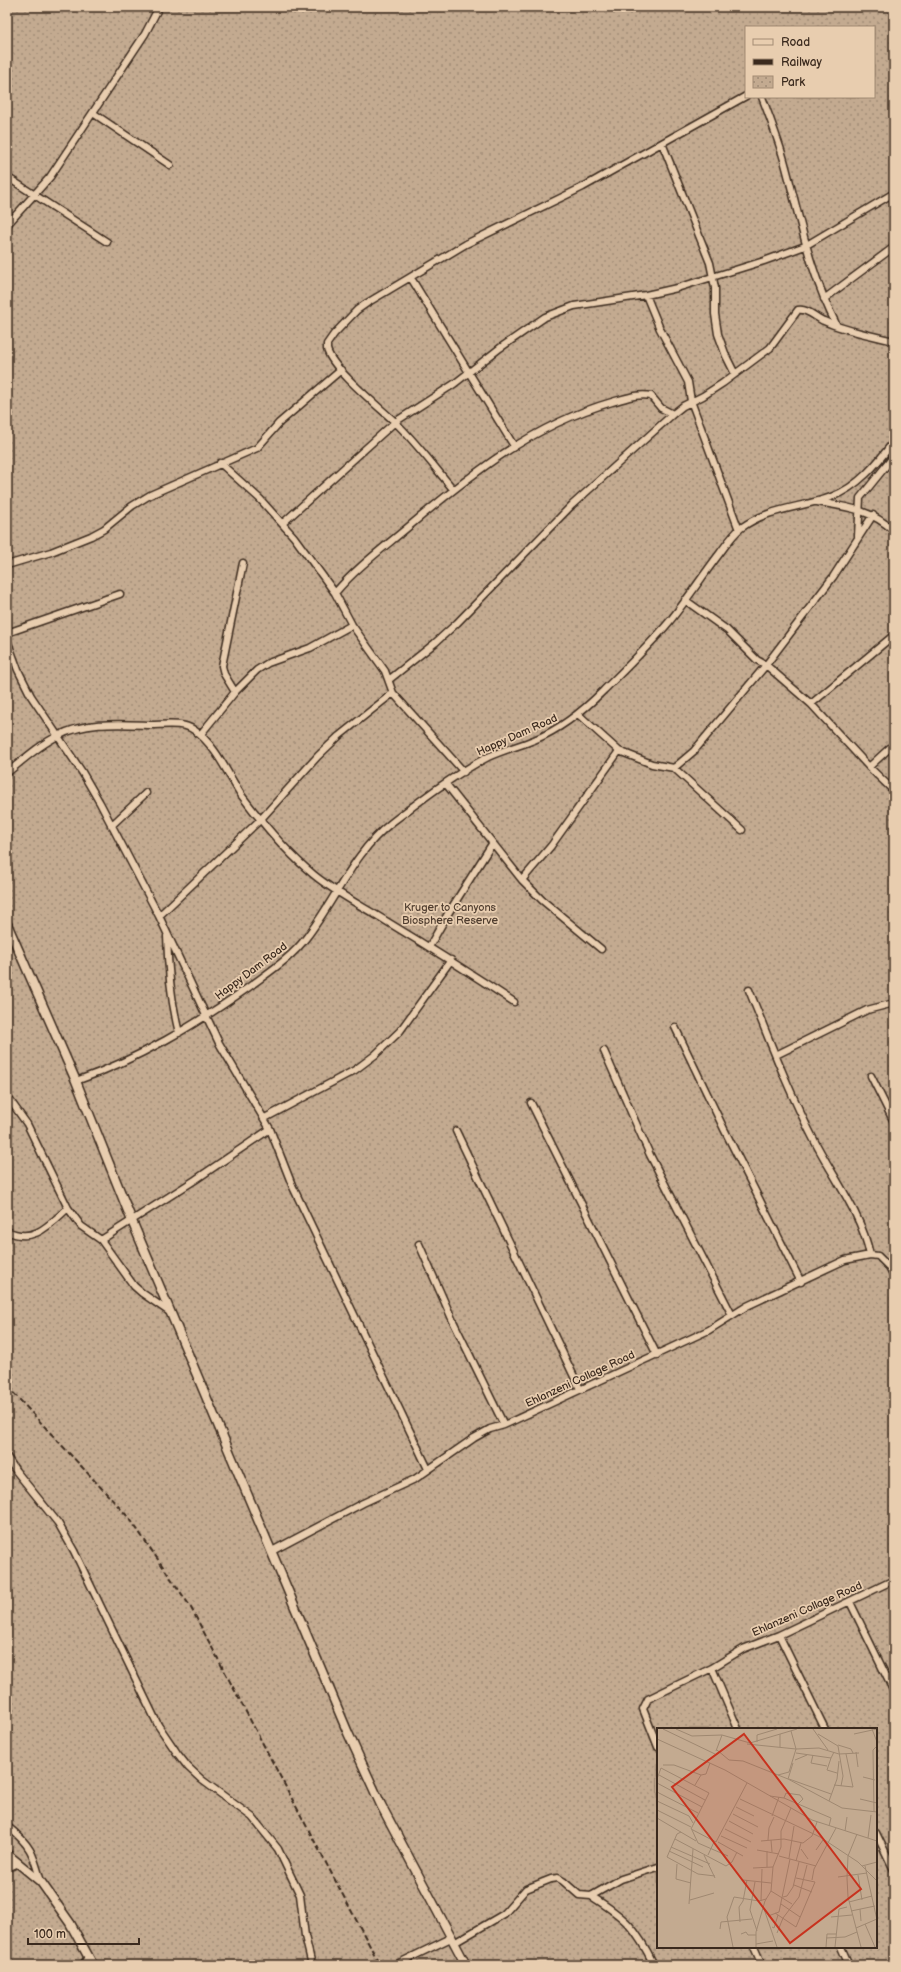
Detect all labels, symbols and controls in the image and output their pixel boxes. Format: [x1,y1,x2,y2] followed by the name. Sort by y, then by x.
[745,26,875,98] legend
[781,35,810,50] text: Road
[781,55,823,70] text: Railway
[781,75,805,90] text: Park
[475,711,559,759] street label: Happy Dam Road
[402,901,498,927] park label: Kruger to Canyons Biosphere Reserve
[212,940,290,1002] street label: Happy Dam Road
[523,1348,637,1410] street label: Ehlanzeni Collage Road
[750,1579,864,1639] street label: Ehlanzeni Collage Road
[657,1728,877,1948] inset map
[28,1920,139,1946] scale bar
[34,1927,66,1942] text: 100 m

